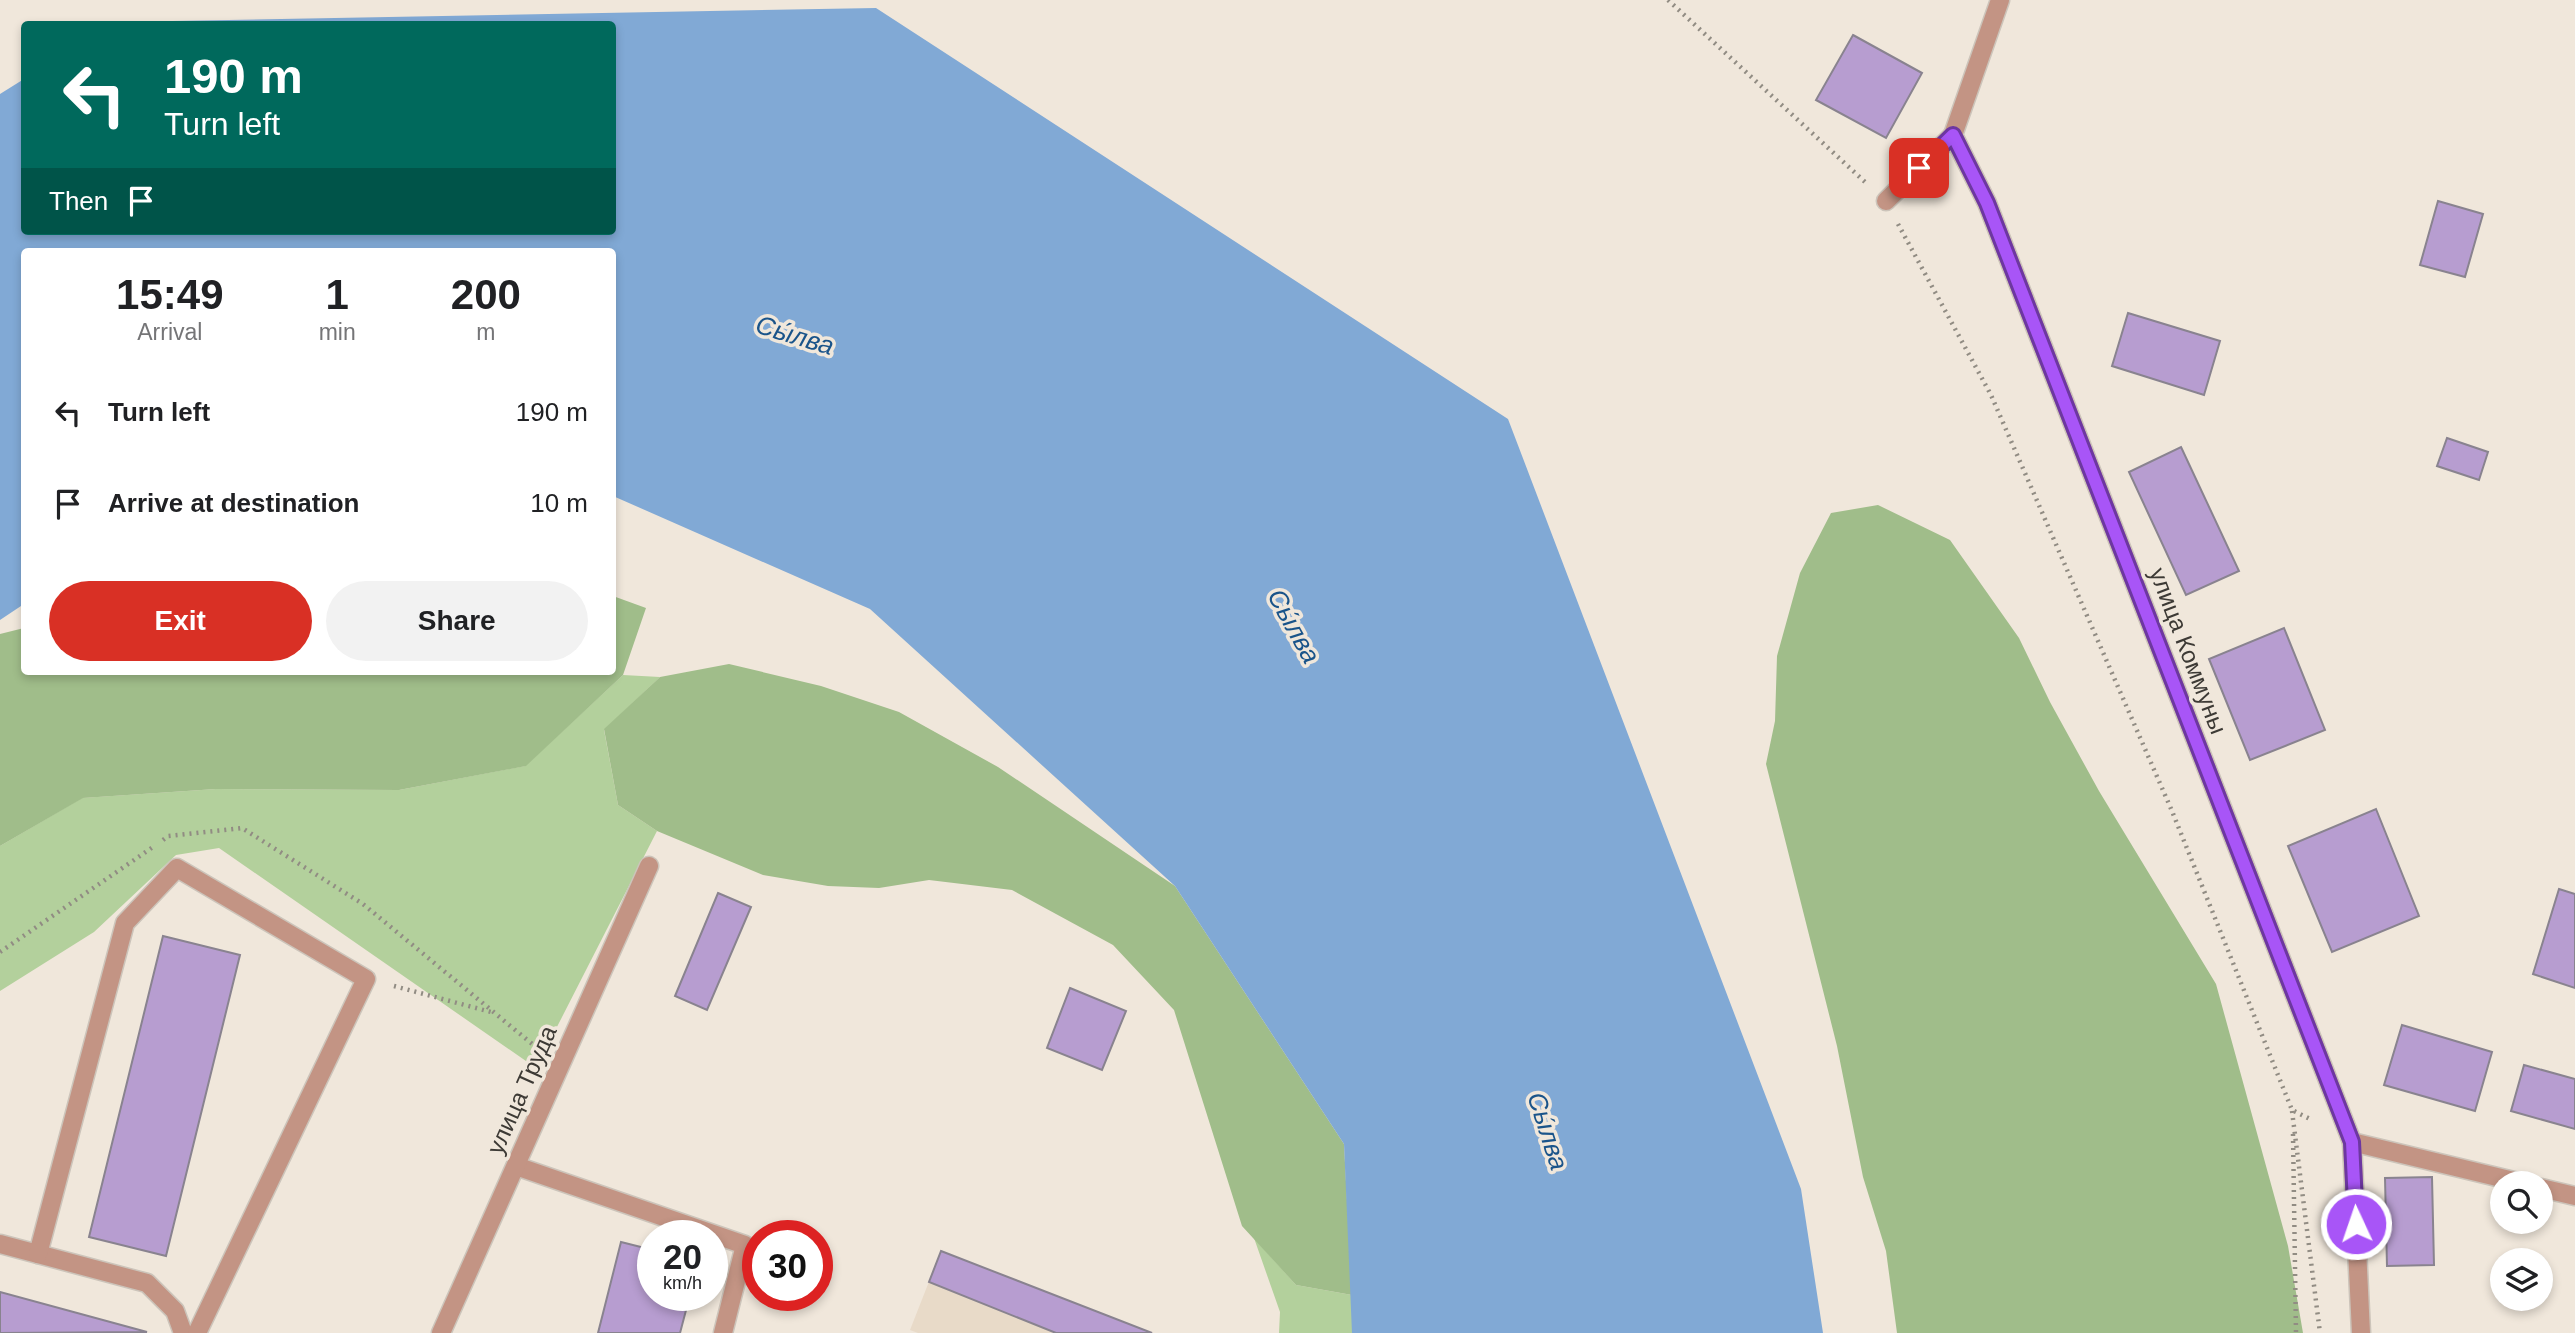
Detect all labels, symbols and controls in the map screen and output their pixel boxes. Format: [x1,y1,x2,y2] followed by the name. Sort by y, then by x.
[49,49,140,140] icon: left
[164,49,303,103] text: 190 m
[164,106,280,142] text: Turn left
[1889,138,1949,198] pin
[1900,149,1938,187] icon: arrive
[122,182,160,220] icon: arrive
[49,186,108,216] text: Then
[116,271,224,318] text: 15:49
[325,271,349,318] text: 1
[451,271,521,318] text: 200
[752,309,838,361] water label: Сы́лва
[137,319,202,345] text: Arrival
[319,319,356,345] text: min
[476,319,495,345] text: m
[49,394,87,432] icon: left
[108,397,210,427] text: Turn left
[516,397,588,427] text: 190 m
[49,485,87,523] icon: arrive
[108,488,359,518] text: Arrive at destination
[530,488,588,518] text: 10 m
[2144,564,2233,738] street label: улица Коммуны
[49,581,312,661] button: Exit
[326,581,588,661] button: Share
[1261,584,1327,668] water label: Сы́лва
[481,1021,562,1158] street label: улица Труда
[1521,1088,1575,1174] water label: Сы́лва
[2490,1171,2553,1311] map controls
[2490,1171,2553,1234] button: search
[2319,1187,2393,1261] position arrow
[742,1220,833,1311] speed limit sign: 30
[663,1237,702,1276] text: 20
[2490,1248,2553,1311] button: layers
[663,1273,702,1293] text: km/h

